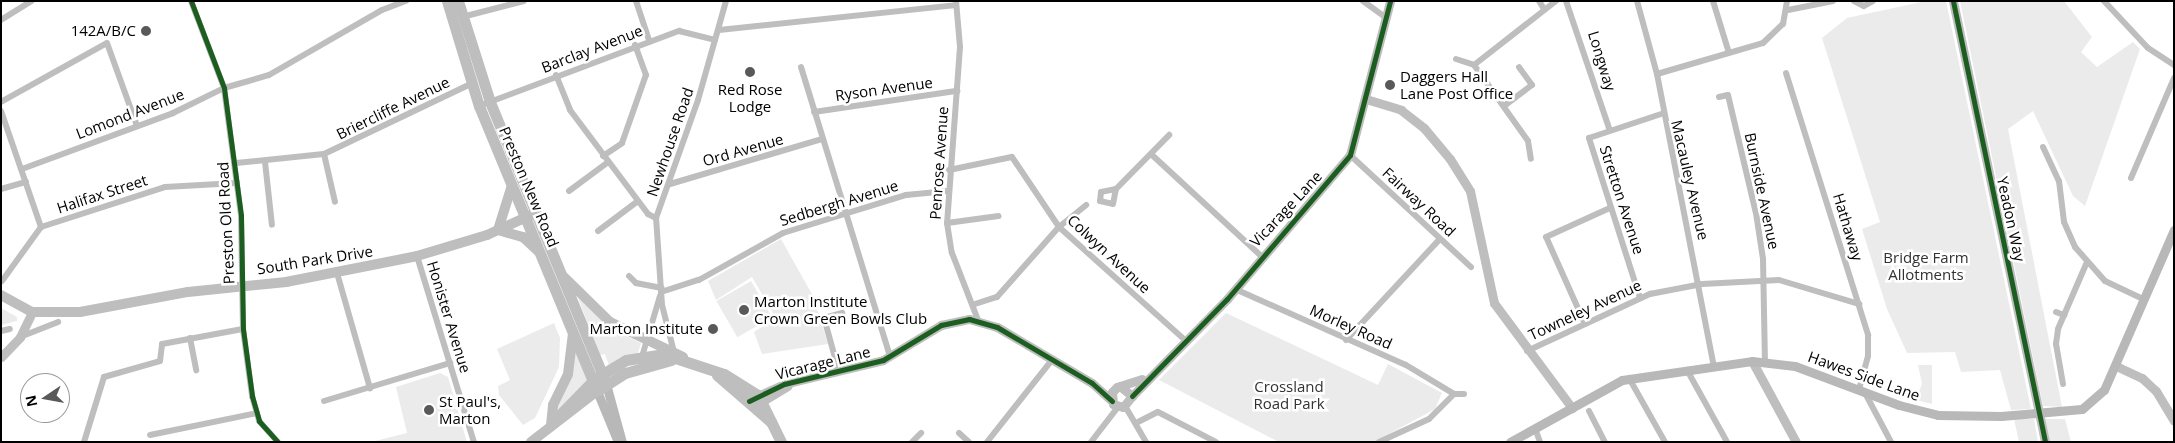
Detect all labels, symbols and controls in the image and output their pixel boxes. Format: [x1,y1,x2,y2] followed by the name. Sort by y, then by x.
[539,21,645,77] street label: Barclay Avenue
[71,22,136,40] place label: 142A/B/C
[140,25,152,37] marker: 142A/B/C
[1584,29,1620,93] street label: Longway
[744,66,756,78] marker: Red Rose Lodge
[1400,67,1513,102] place label: Daggers Hall Lane Post Office
[334,73,452,143] street label: Briercliffe Avenue
[834,73,934,105] street label: Ryson Avenue
[1384,79,1396,91] marker: Daggers Hall Lane Post Office
[718,80,782,115] place label: Red Rose Lodge
[73,85,187,143] street label: Lomond Avenue
[643,85,697,199] street label: Newhouse Road
[926,106,952,220] street label: Penrose Avenue
[1667,118,1713,242] street label: Macauley Avenue
[495,124,563,250] street label: Preston New Road
[701,130,785,170] street label: Ord Avenue
[1741,131,1783,251] street label: Burnside Avenue
[1596,143,1648,257] street label: Stretton Avenue
[214,161,238,285] street label: Preston Old Road
[1379,164,1459,240] street label: Fairway Road
[1246,167,1326,251] street label: Vicarage Lane
[55,171,149,217] street label: Halifax Street
[1993,175,2029,263] street label: Yeadon Way
[778,176,900,230] street label: Sedbergh Avenue
[1829,191,1867,263] street label: Hathaway
[1064,211,1154,297] street label: Colwyn Avenue
[256,242,374,278] street label: South Park Drive
[1883,248,1969,283] park label: Bridge Farm Allotments
[423,259,475,375] street label: Honister Avenue
[1526,276,1644,344] street label: Towneley Avenue
[754,292,927,327] place label: Marton Institute Crown Green Bowls Club
[1307,301,1395,353] street label: Morley Road
[738,304,750,316] marker: Marton Institute Crown Green Bowls Club
[590,320,703,338] place label: Marton Institute
[707,323,719,335] marker: Marton Institute
[774,343,872,383] street label: Vicarage Lane
[1806,347,1922,405] street label: Hawes Side Lane
[20,373,70,423] north arrow
[1253,377,1325,412] park label: Crossland Road Park
[439,392,501,427] place label: St Paul's, Marton
[20,393,41,409] text: N
[423,404,435,416] marker: St Paul's, Marton

